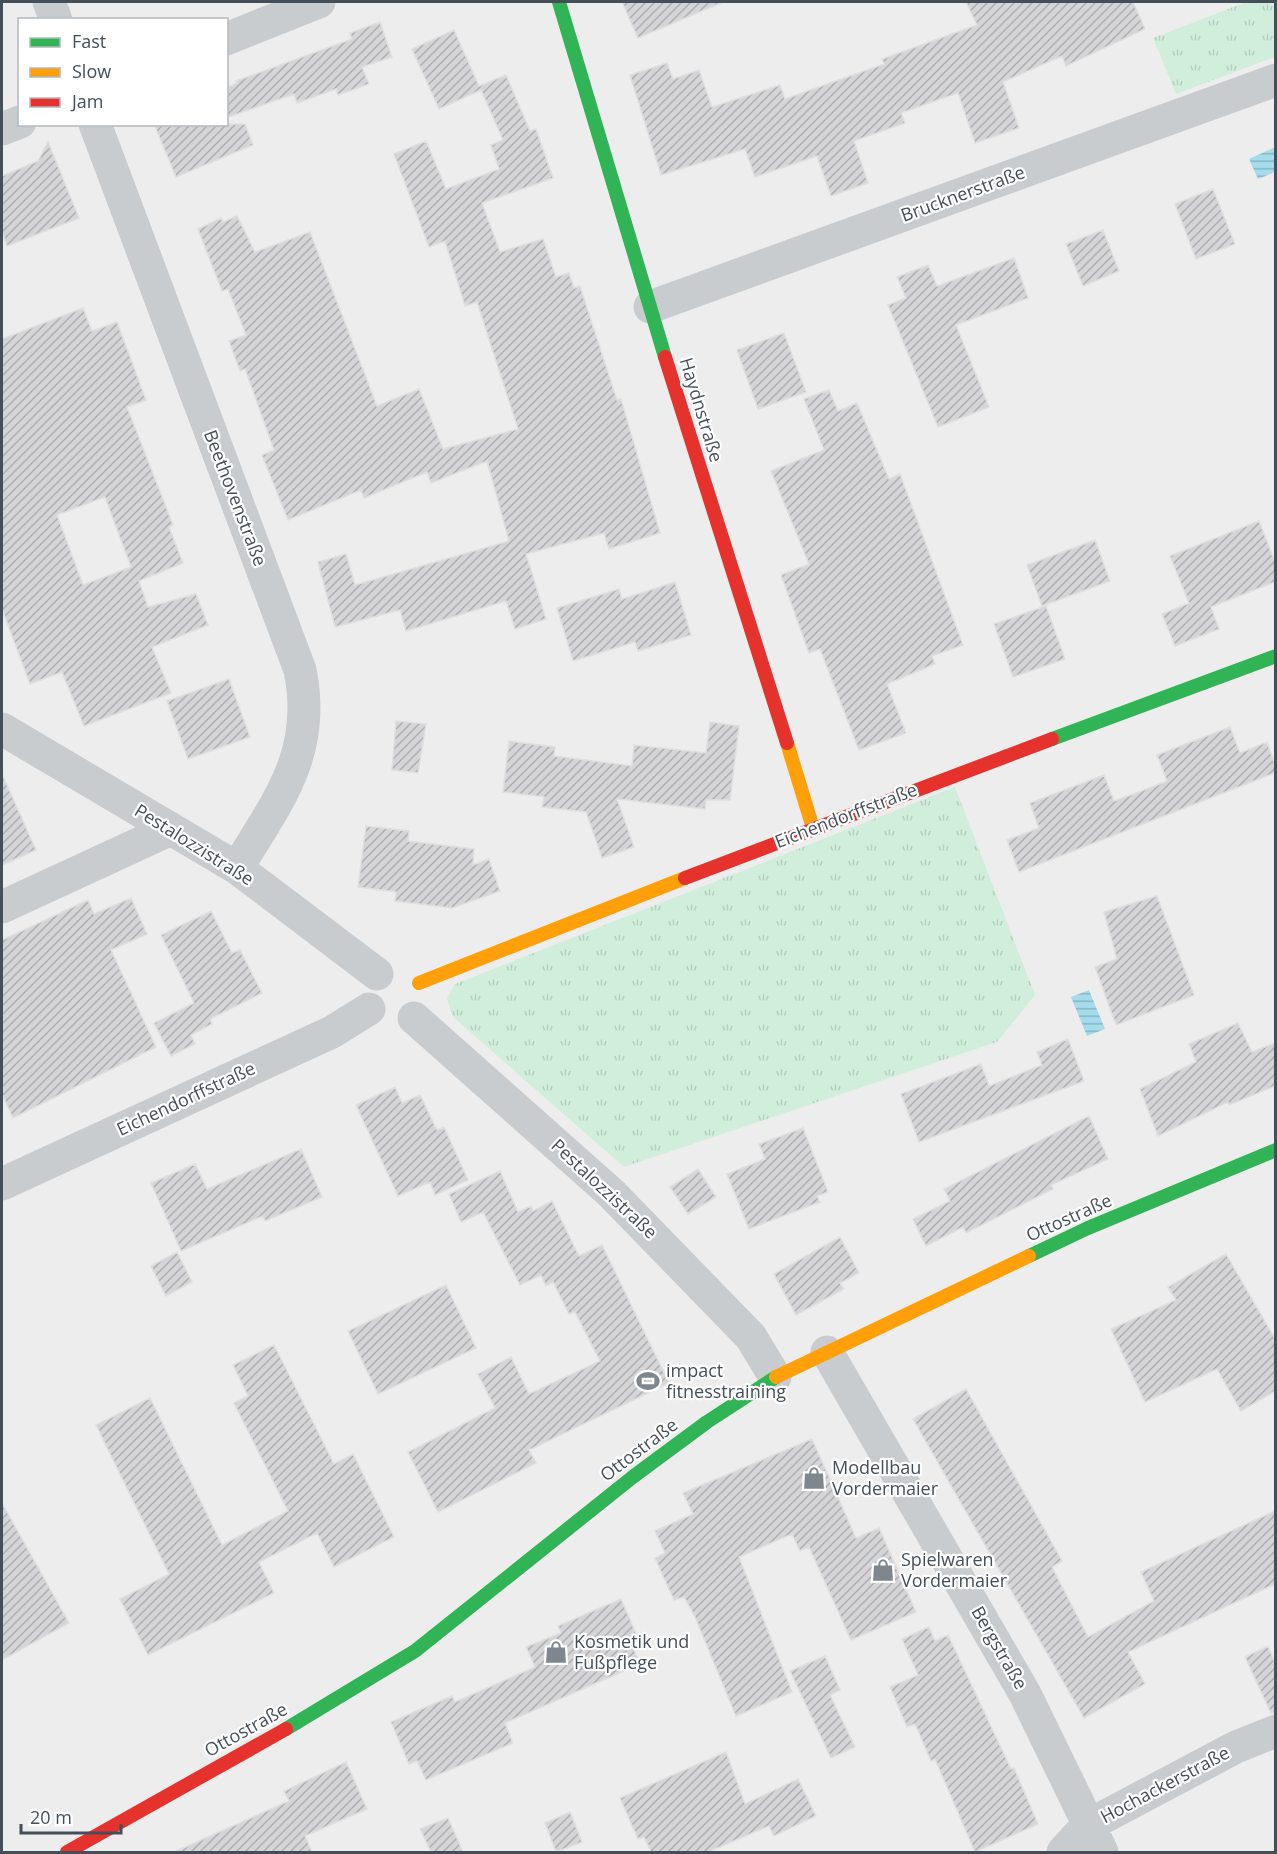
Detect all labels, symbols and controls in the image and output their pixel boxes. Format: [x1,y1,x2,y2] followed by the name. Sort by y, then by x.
[18,18,228,126] legend
[72,29,106,53] text: Fast
[72,59,111,83] text: Slow
[70,89,104,113] text: Jam
[897,160,1028,227] street label: Brucknerstraße
[675,355,729,465] street label: Haydnstraße
[199,426,273,569] street label: Beethovenstraße
[771,777,920,853] street label: Eichendorffstraße
[130,798,259,890] street label: Pestalozzistraße
[112,1055,259,1141] street label: Eichendorffstraße
[547,1133,663,1244] street label: Pestalozzistraße
[1022,1188,1115,1247] street label: Ottostraße
[666,1358,786,1403] place label: impact fitnesstraining
[635,1368,661,1394] sports icon: impact fitnesstraining
[595,1412,682,1486] street label: Ottostraße
[832,1455,939,1500] place label: Modellbau Vordermaier
[801,1465,827,1491] shop icon: Modellbau Vordermaier
[901,1547,1008,1592] place label: Spielwaren Vordermaier
[870,1557,896,1583] shop icon: Spielwaren Vordermaier
[966,1601,1033,1694] street label: Bergstraße
[574,1629,689,1674] place label: Kosmetik und Fußpflege
[543,1639,569,1665] shop icon: Kosmetik und Fußpflege
[200,1696,291,1762] street label: Ottostraße
[1096,1740,1233,1828] street label: Hochackerstraße
[21,1797,122,1835] scale bar
[30,1805,72,1829] text: 20 m

